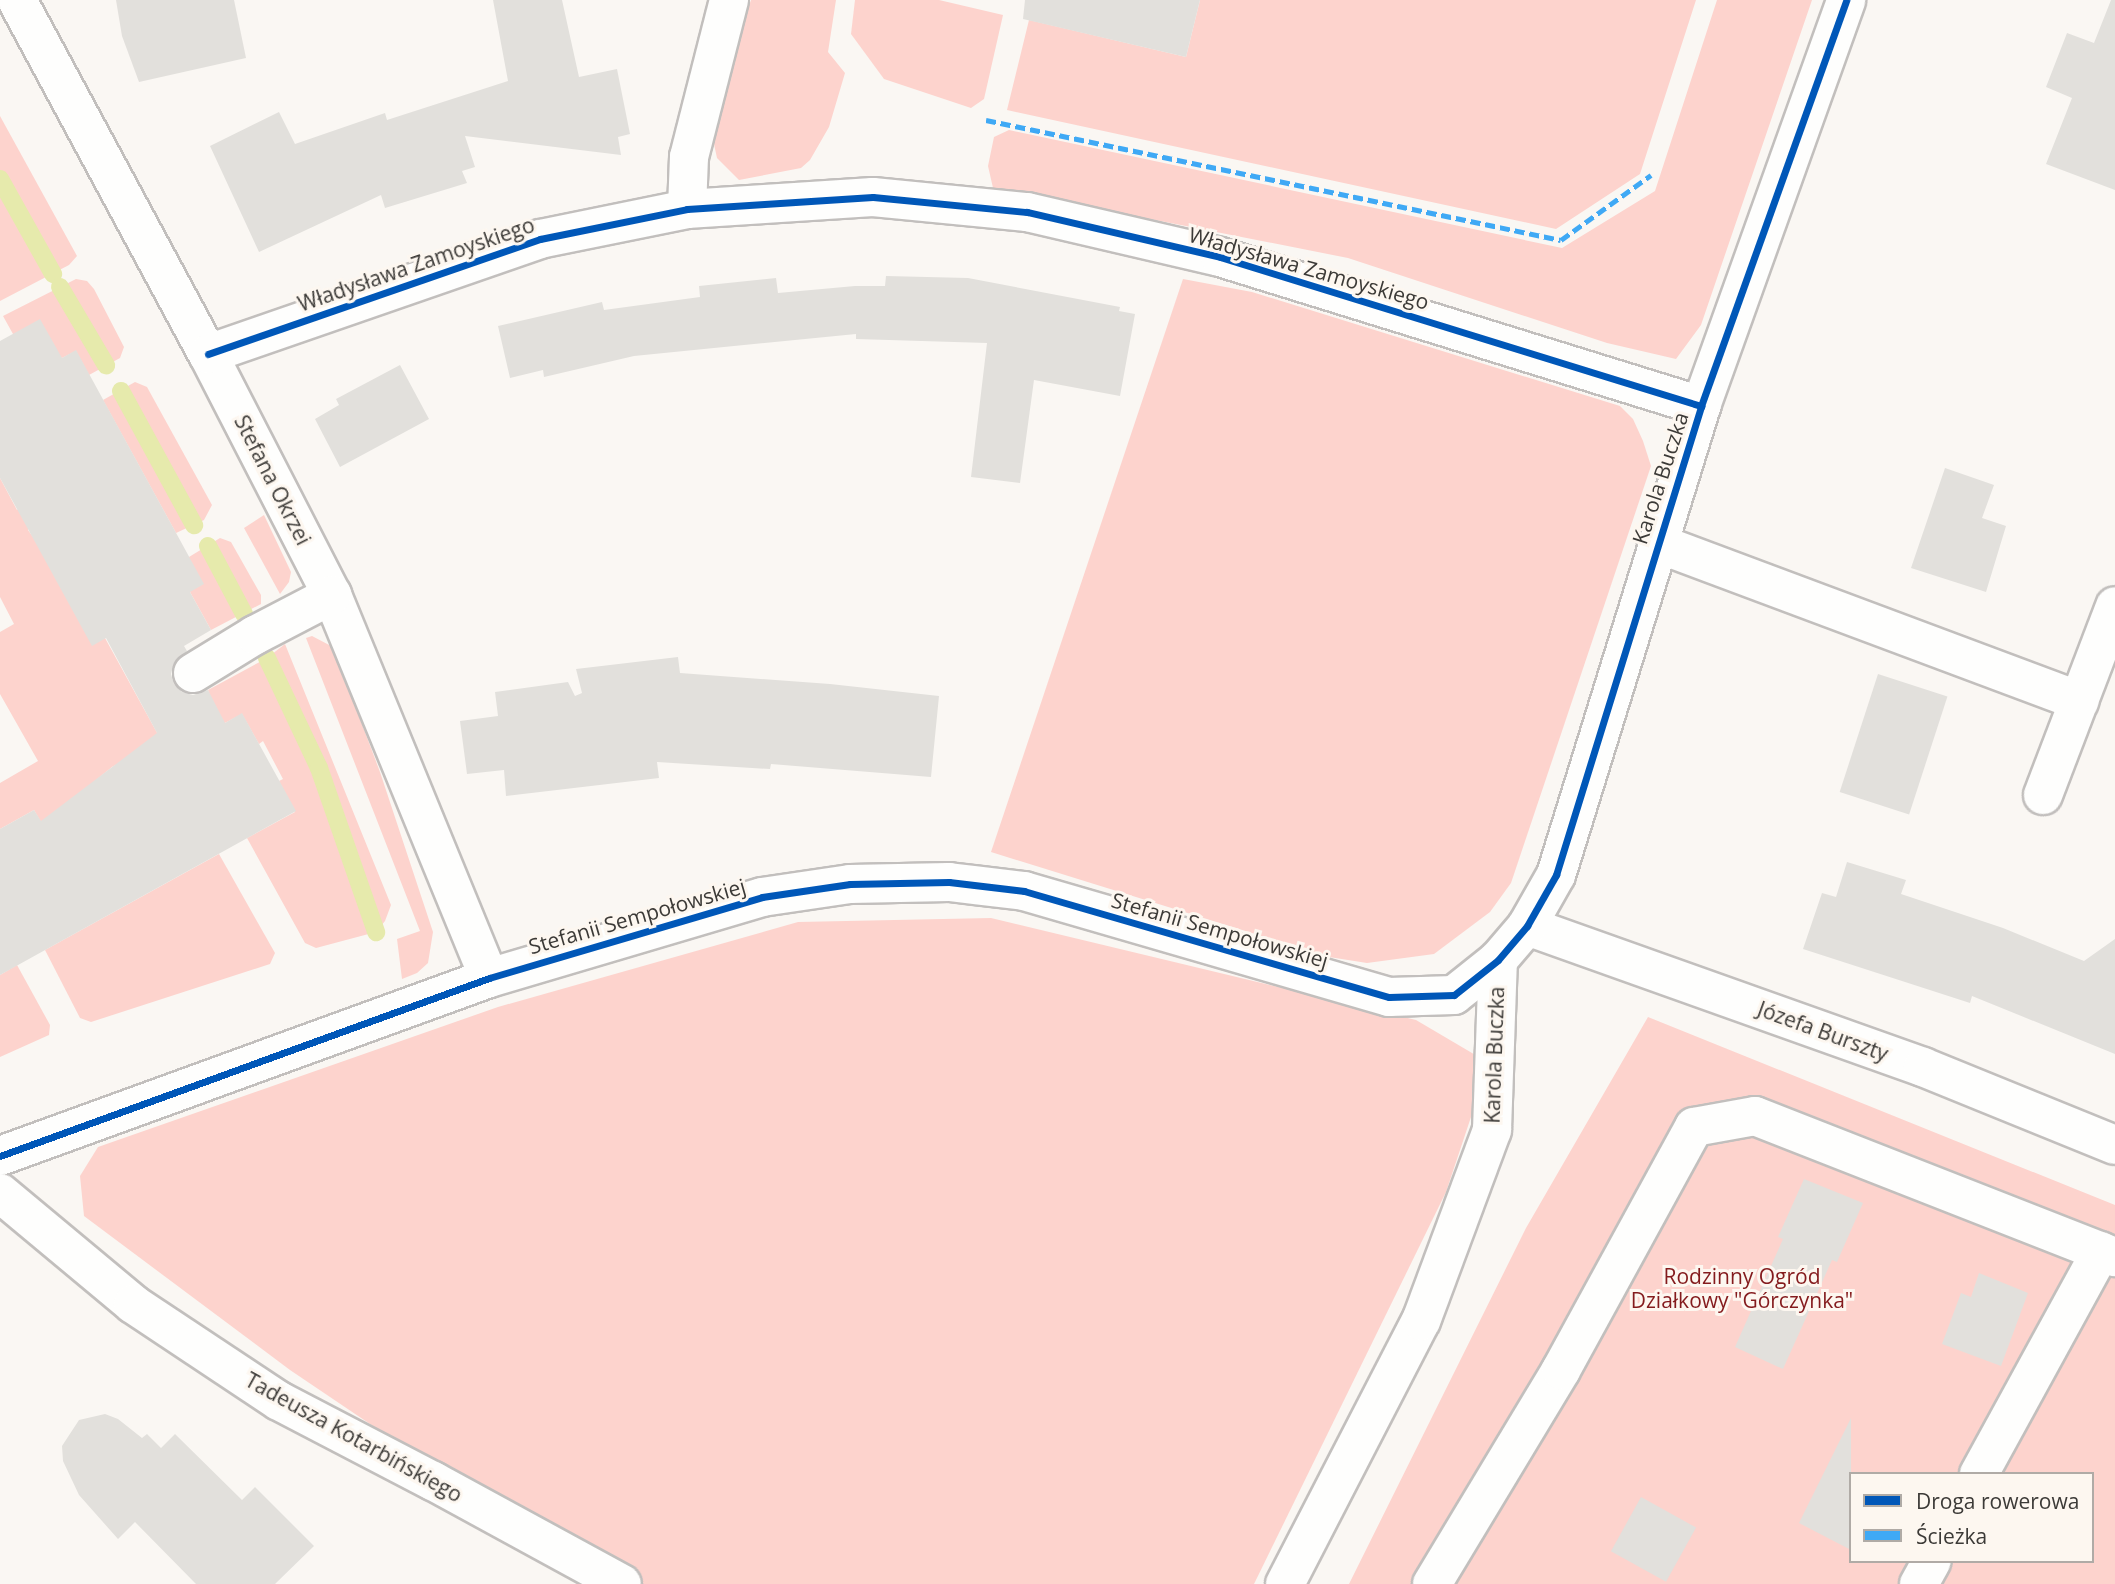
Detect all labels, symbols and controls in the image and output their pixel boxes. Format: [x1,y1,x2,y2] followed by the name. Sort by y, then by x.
[294,212,538,316] street label: Władysława Zamoyskiego
[1186,222,1432,314] street label: Władysława Zamoyskiego
[1627,409,1693,547] street label: Karola Buczka
[229,411,317,549] street label: Stefana Okrzei
[526,873,748,959] street label: Stefanii Sempołowskiej
[1109,887,1331,973] street label: Stefanii Sempołowskiej
[1479,986,1509,1124] street label: Karola Buczka
[1754,996,1892,1066] street label: Józefa Burszty
[1631,1263,1853,1313] park label: Rodzinny Ogród Działkowy "Górczynka"
[241,1367,467,1507] street label: Tadeusza Kotarbińskiego
[1849,1472,2094,1563] legend
[1916,1487,2079,1515] text: Droga rowerowa
[1916,1522,1987,1550] text: Ścieżka

